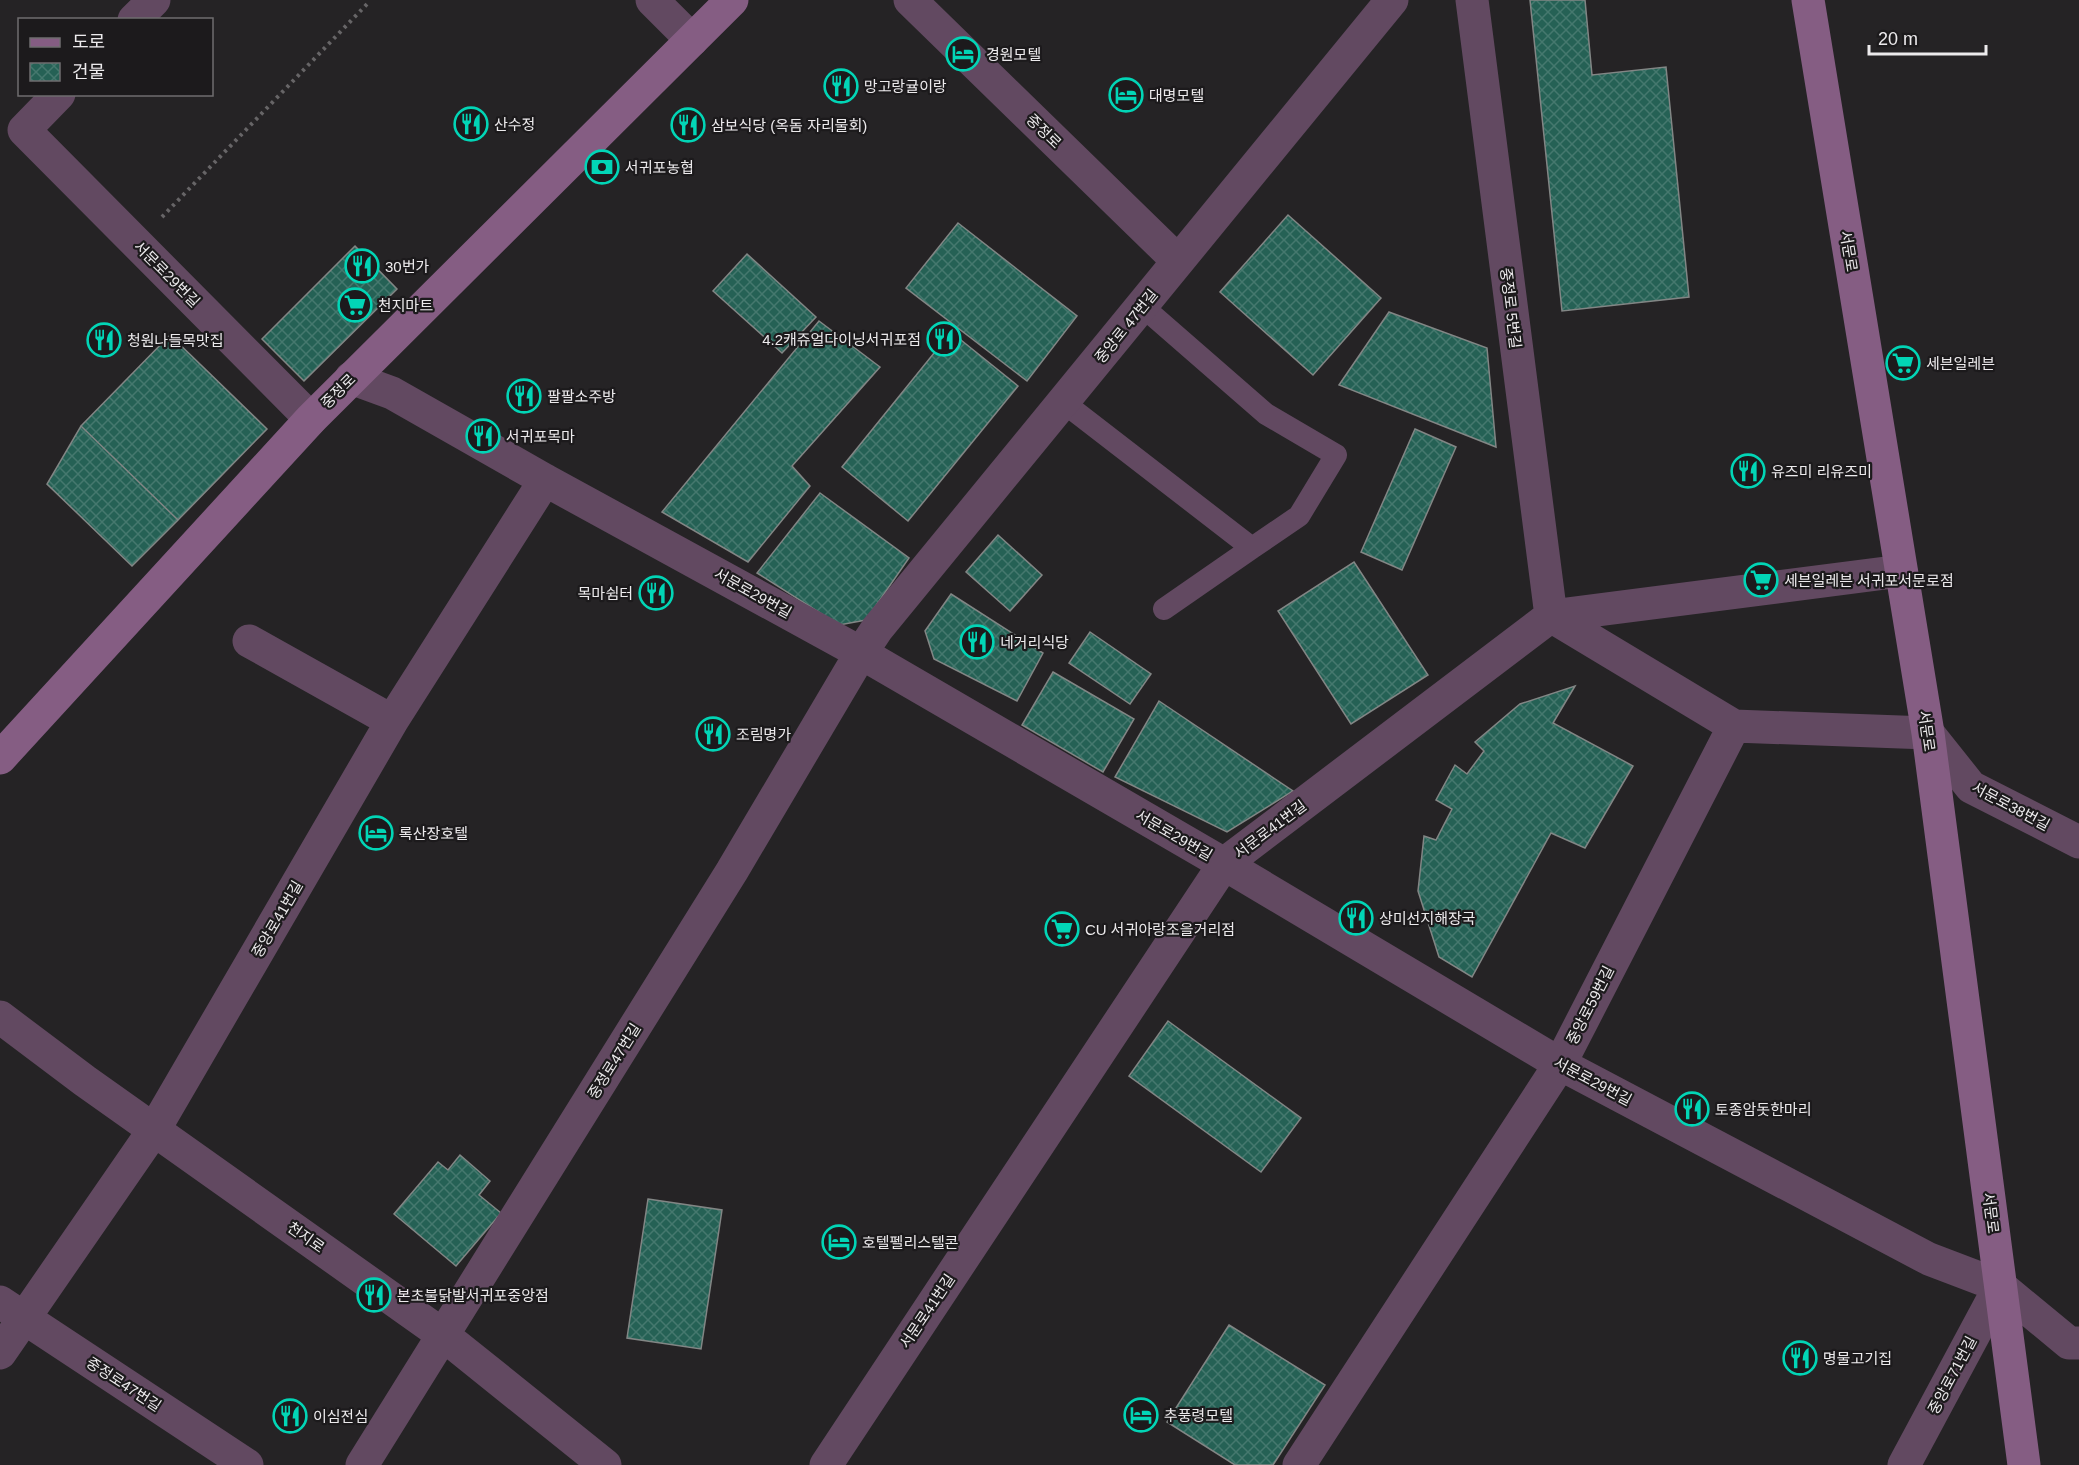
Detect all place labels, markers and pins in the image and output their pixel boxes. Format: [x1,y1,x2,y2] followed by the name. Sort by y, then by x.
[945,36,981,72] hotel icon: 경원모텔
[986,46,1041,63] place label: 경원모텔
[823,68,859,104] restaurant icon: 망고랑귤이랑
[1108,77,1144,113] hotel icon: 대명모텔
[864,78,947,95] place label: 망고랑귤이랑
[1149,87,1204,104] place label: 대명모텔
[453,106,489,142] restaurant icon: 산수정
[670,107,706,143] restaurant icon: 삼보식당 (옥돔 자리물회)
[494,116,535,133] place label: 산수정
[711,117,867,134] place label: 삼보식당 (옥돔 자리물회)
[584,149,620,185] bank icon: 서귀포농협
[625,159,694,176] place label: 서귀포농협
[344,248,380,284] restaurant icon: 30번가
[385,258,429,275] place label: 30번가
[337,287,373,323] supermarket icon: 천지마트
[378,297,433,314] place label: 천지마트
[926,321,962,357] restaurant icon: 4.2캐쥬얼다이닝서귀포점
[86,322,122,358] restaurant icon: 청원나들목맛집
[762,331,921,348] place label: 4.2캐쥬얼다이닝서귀포점
[127,332,224,349] place label: 청원나들목맛집
[1885,345,1921,381] supermarket icon: 세븐일레븐
[1926,355,1995,372] place label: 세븐일레븐
[506,378,542,414] restaurant icon: 팔팔소주방
[547,388,616,405] place label: 팔팔소주방
[465,418,501,454] restaurant icon: 서귀포목마
[506,428,575,445] place label: 서귀포목마
[1730,453,1766,489] restaurant icon: 유즈미 리유즈미
[1771,463,1872,480] place label: 유즈미 리유즈미
[1743,562,1779,598] supermarket icon: 세븐일레븐 서귀포서문로점
[1784,572,1954,589] place label: 세븐일레븐 서귀포서문로점
[638,575,674,611] restaurant icon: 목마쉼터
[578,585,633,602] place label: 목마쉼터
[959,624,995,660] restaurant icon: 네거리식당
[1000,634,1069,651] place label: 네거리식당
[695,716,731,752] restaurant icon: 조림명가
[736,726,791,743] place label: 조림명가
[358,815,394,851] hotel icon: 록산장호텔
[399,825,468,842] place label: 록산장호텔
[1338,900,1374,936] restaurant icon: 상미선지해장국
[1379,910,1476,927] place label: 상미선지해장국
[1044,911,1080,947] supermarket icon: CU 서귀아랑조을거리점
[1085,921,1235,938] place label: CU 서귀아랑조을거리점
[1674,1091,1710,1127] restaurant icon: 토종암돗한마리
[1715,1101,1812,1118] place label: 토종암돗한마리
[821,1224,857,1260] hotel icon: 호텔펠리스텔콘
[862,1234,959,1251] place label: 호텔펠리스텔콘
[356,1277,392,1313] restaurant icon: 본초불닭발서귀포중앙점
[397,1287,549,1304] place label: 본초불닭발서귀포중앙점
[1782,1340,1818,1376] restaurant icon: 명물고기집
[1823,1350,1892,1367] place label: 명물고기집
[1123,1397,1159,1433] hotel icon: 추풍령모텔
[272,1398,308,1434] restaurant icon: 이심전심
[1164,1407,1233,1424] place label: 추풍령모텔
[313,1408,368,1425] place label: 이심전심

